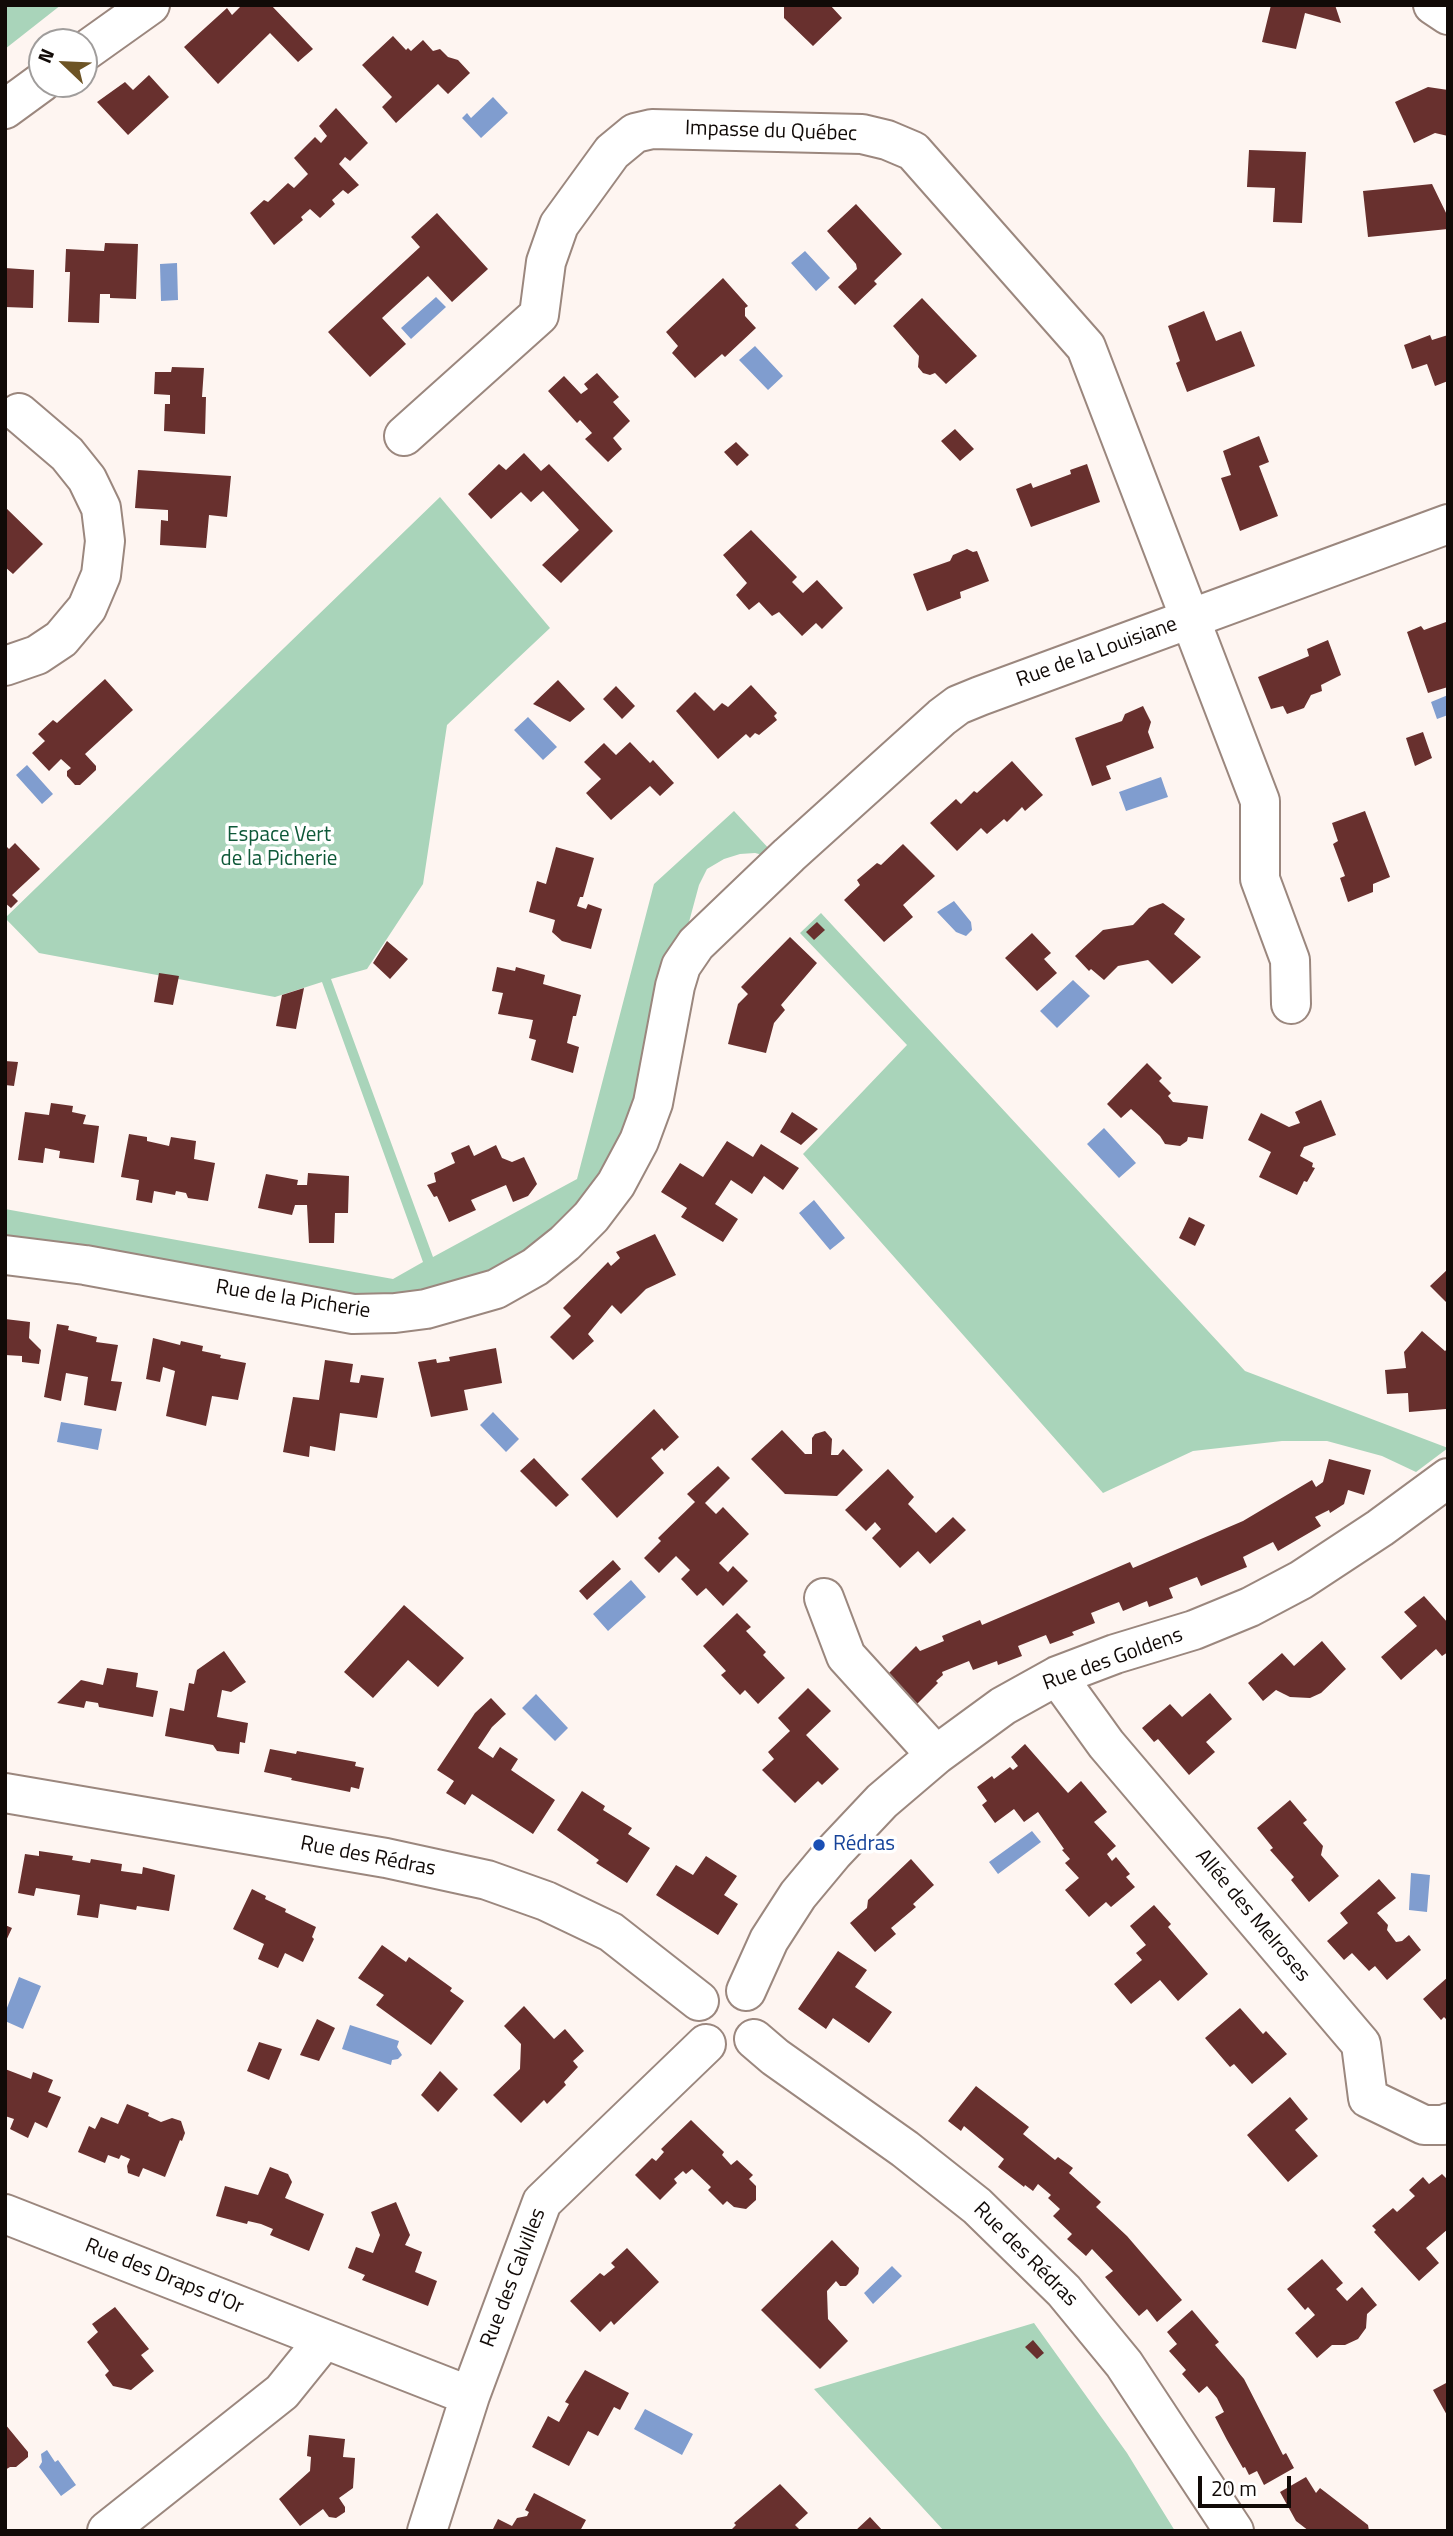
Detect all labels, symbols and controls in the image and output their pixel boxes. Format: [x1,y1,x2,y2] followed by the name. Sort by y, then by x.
[28,28,98,98] north arrow
[29,44,61,67] text: N
[684,116,858,148] street label: Impasse du Québec
[1013,612,1181,694] street label: Rue de la Louisiane
[221,823,337,873] park label: Espace Vert de la Picherie
[214,1275,372,1325] street label: Rue de la Picherie
[1040,1623,1186,1697] street label: Rue des Goldens
[298,1832,438,1882] street label: Rue des Rédras
[833,1832,895,1858] place label: Rédras
[811,1837,827,1853] marker: Rédras
[1189,1845,1315,1987] street label: Allée des Melroses
[968,2198,1082,2312] street label: Rue des Rédras
[476,2205,552,2351] street label: Rue des Calvilles
[81,2234,247,2320] street label: Rue des Draps d'Or
[1201,2462,1294,2506] scale bar
[1211,2472,1257,2504] text: 20 m

